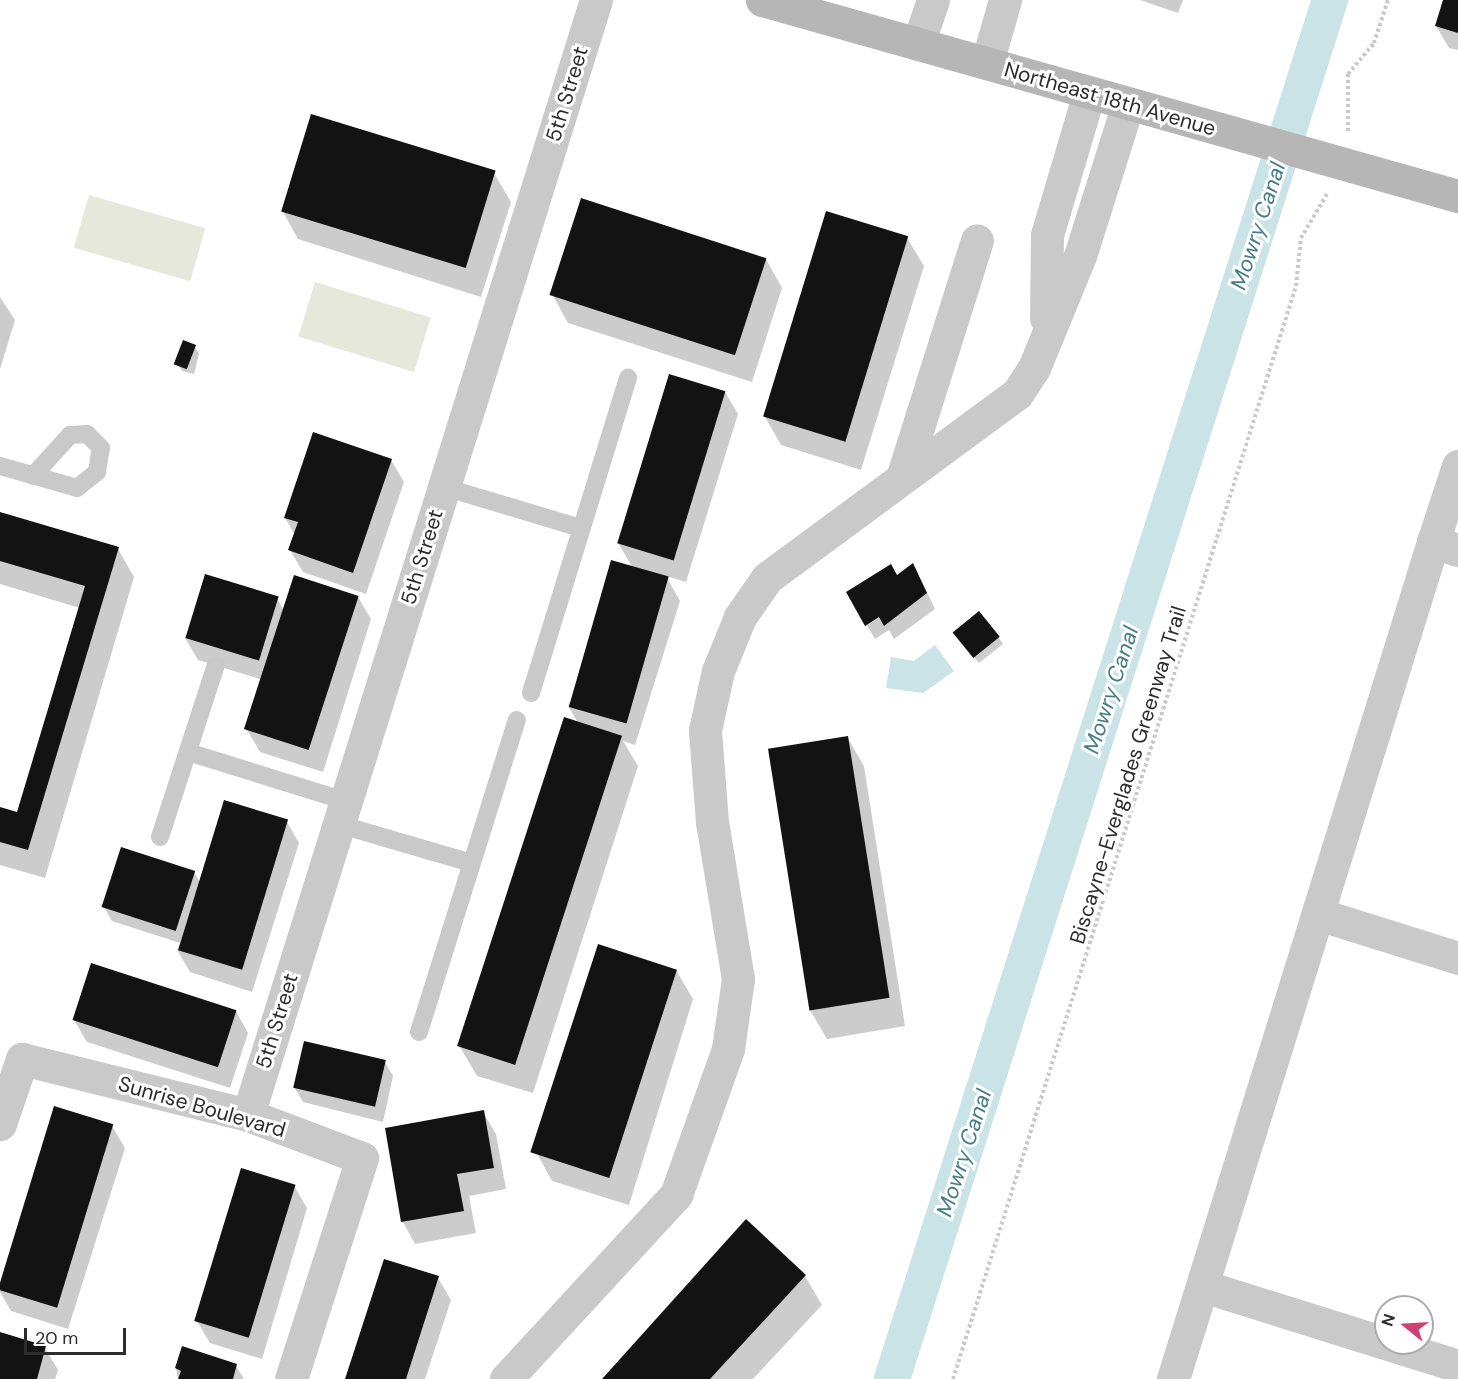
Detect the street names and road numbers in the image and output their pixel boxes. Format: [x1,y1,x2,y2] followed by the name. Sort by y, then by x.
[541,43,593,145] street label: 5th Street
[1001,57,1219,141] street label: Northeast 18th Avenue
[396,506,448,608] street label: 5th Street
[1064,603,1192,947] street label: Biscayne-Everglades Greenway Trail
[251,970,303,1072] street label: 5th Street
[115,1071,289,1143] street label: Sunrise Boulevard

